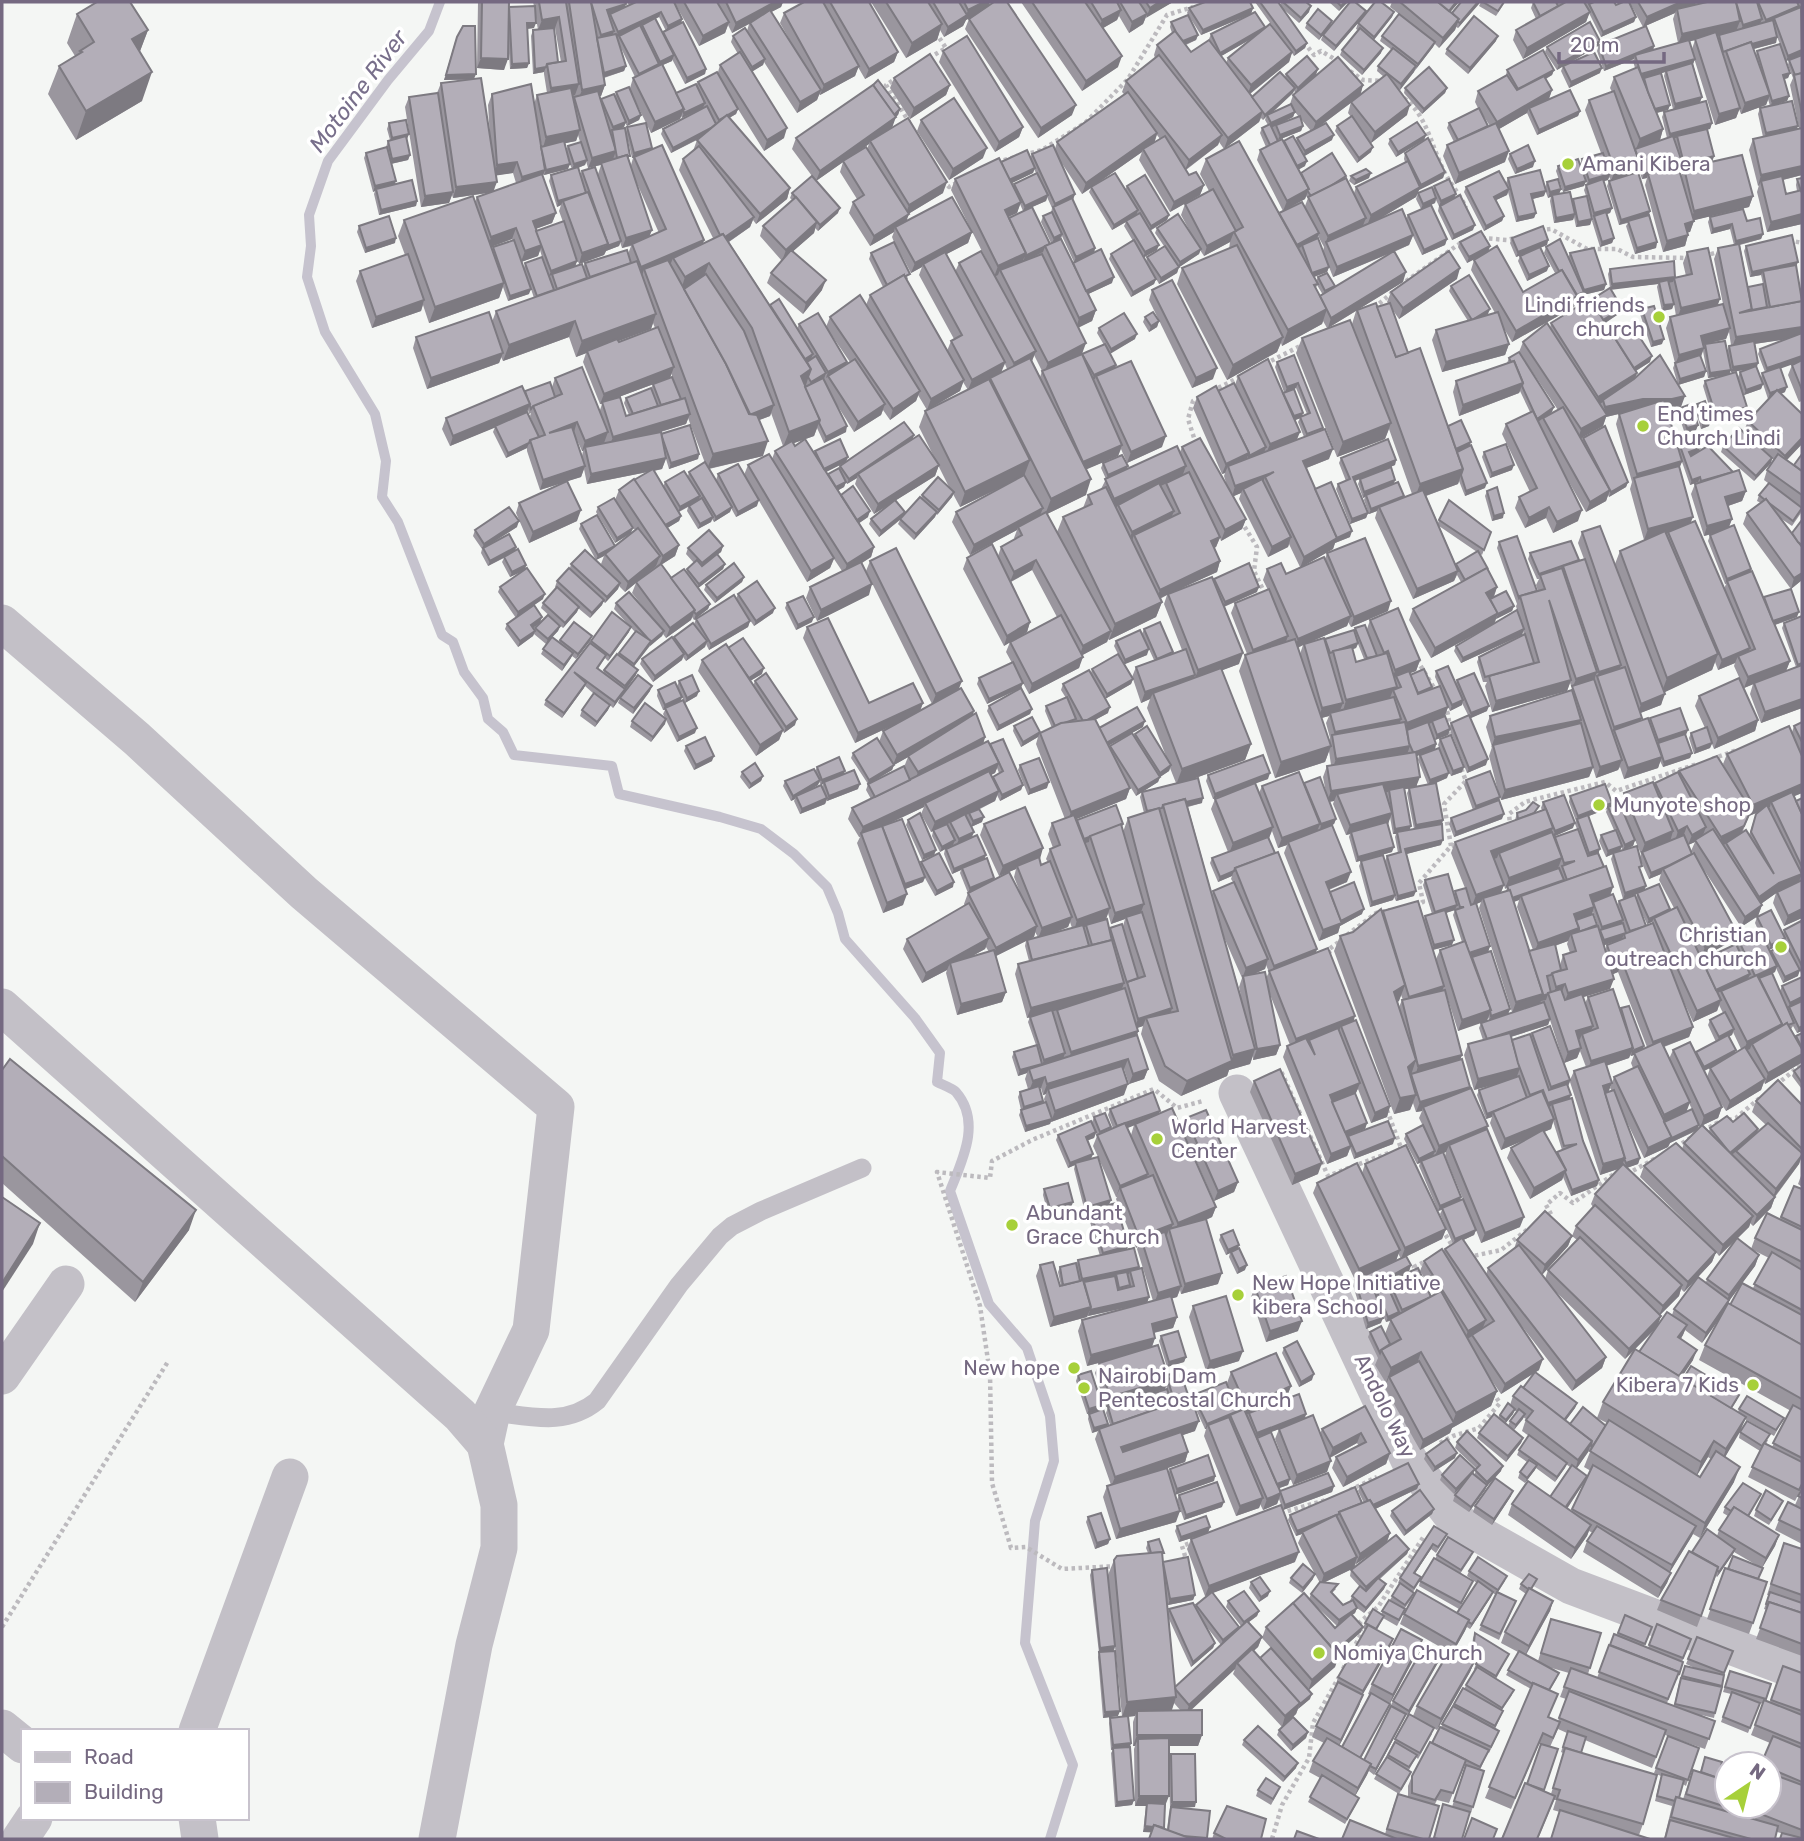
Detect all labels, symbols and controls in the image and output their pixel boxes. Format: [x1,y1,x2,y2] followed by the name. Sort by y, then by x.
[1559,21,1664,65] scale bar
[303,23,414,158] water label: Motoine River
[1570,32,1619,57] text: 20 m
[1582,151,1711,176] place label: Amani Kibera
[1560,156,1576,172] marker: Amani Kibera
[1524,292,1645,341] place label: Lindi friends church
[1651,309,1667,325] marker: Lindi friends church
[1657,401,1781,450] place label: End times Church Lindi
[1635,418,1651,434] marker: End times Church Lindi
[1613,792,1751,817] place label: Munyote shop
[1591,797,1607,813] marker: Munyote shop
[1604,922,1767,971] place label: Christian outreach church
[1773,939,1789,955] marker: Christian outreach church
[1171,1114,1307,1163] place label: World Harvest Center
[1149,1131,1165,1147] marker: World Harvest Center
[1026,1200,1160,1249] place label: Abundant Grace Church
[1004,1217,1020,1233] marker: Abundant Grace Church
[1252,1270,1441,1319] place label: New Hope Initiative kibera School
[1230,1287,1246,1303] marker: New Hope Initiative kibera School
[1350,1350,1422,1462] street label: Andolo Way
[963,1355,1060,1380] place label: New hope
[1066,1360,1082,1376] marker: New hope
[1098,1363,1292,1412] place label: Nairobi Dam Pentecostal Church
[1616,1372,1739,1397] place label: Kibera 7 Kids
[1745,1377,1761,1393] marker: Kibera 7 Kids
[1076,1380,1092,1396] marker: Nairobi Dam Pentecostal Church
[1333,1640,1483,1665] place label: Nomiya Church
[1311,1645,1327,1661] marker: Nomiya Church
[21,1729,248,1820] legend
[84,1744,134,1769] text: Road
[1713,1750,1783,1820] north arrow
[1745,1758,1770,1785] text: N
[84,1779,164,1804] text: Building

